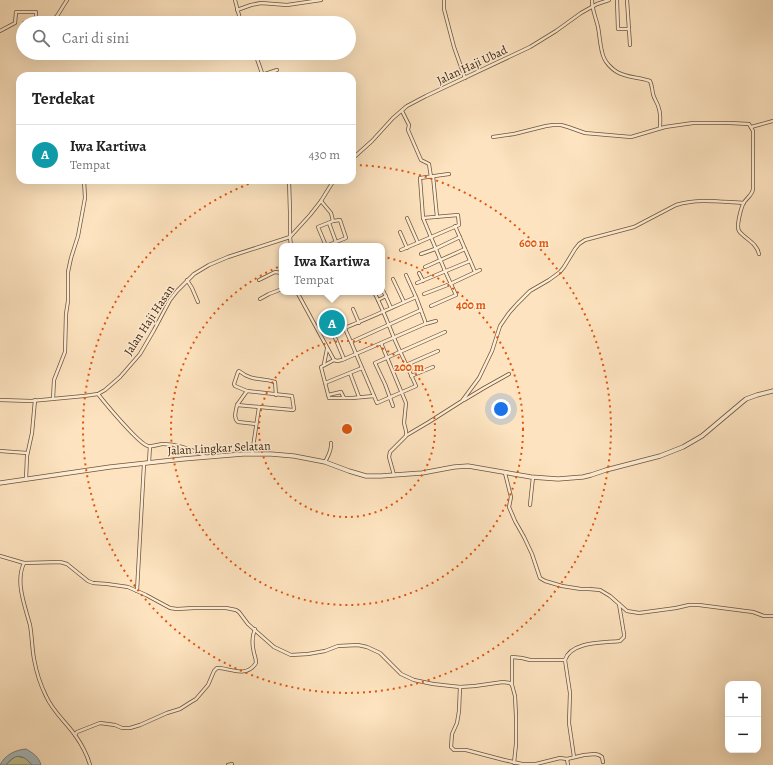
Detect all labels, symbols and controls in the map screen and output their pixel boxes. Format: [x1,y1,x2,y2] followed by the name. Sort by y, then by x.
[16,16,356,60] search box
[30,27,52,49] icon: search
[62,28,129,48] text: Cari di sini
[434,41,510,88] street label: Jalan Haji Ubad
[32,87,95,110] text: Terdekat
[70,136,146,156] text: Iwa Kartiwa
[41,146,49,163] text: A
[308,146,340,163] text: 430 m
[70,156,110,173] text: Tempat
[519,235,549,251] text: 600 m
[279,243,385,295] popup
[294,251,370,271] text: Iwa Kartiwa
[294,271,334,288] text: Tempat
[120,281,178,358] street label: Jalan Haji Hasan
[456,297,486,313] text: 400 m
[319,308,345,338] pin: A
[394,359,424,375] text: 200 m
[491,399,511,419] your location
[340,422,354,436] centre of rings
[167,437,271,459] street label: Jalan Lingkar Selatan
[725,681,761,753] map controls
[725,681,761,717] button: +
[725,717,761,753] button: −

